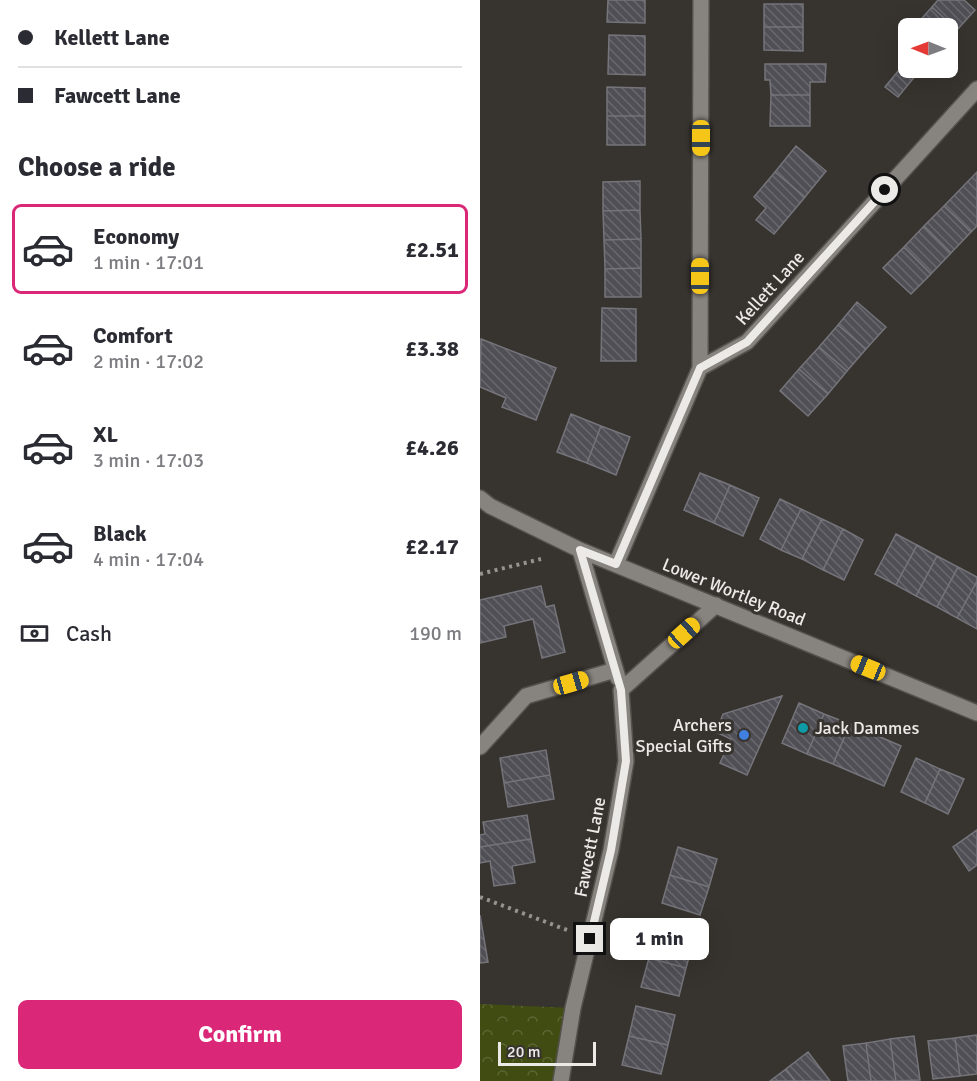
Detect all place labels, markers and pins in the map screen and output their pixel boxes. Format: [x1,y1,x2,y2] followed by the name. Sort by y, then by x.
[636,714,732,757] place label: Archers Special Gifts
[815,717,919,739] place label: Jack Dammes
[796,721,810,735] marker: Jack Dammes
[737,728,751,742] marker: Archers Special Gifts

